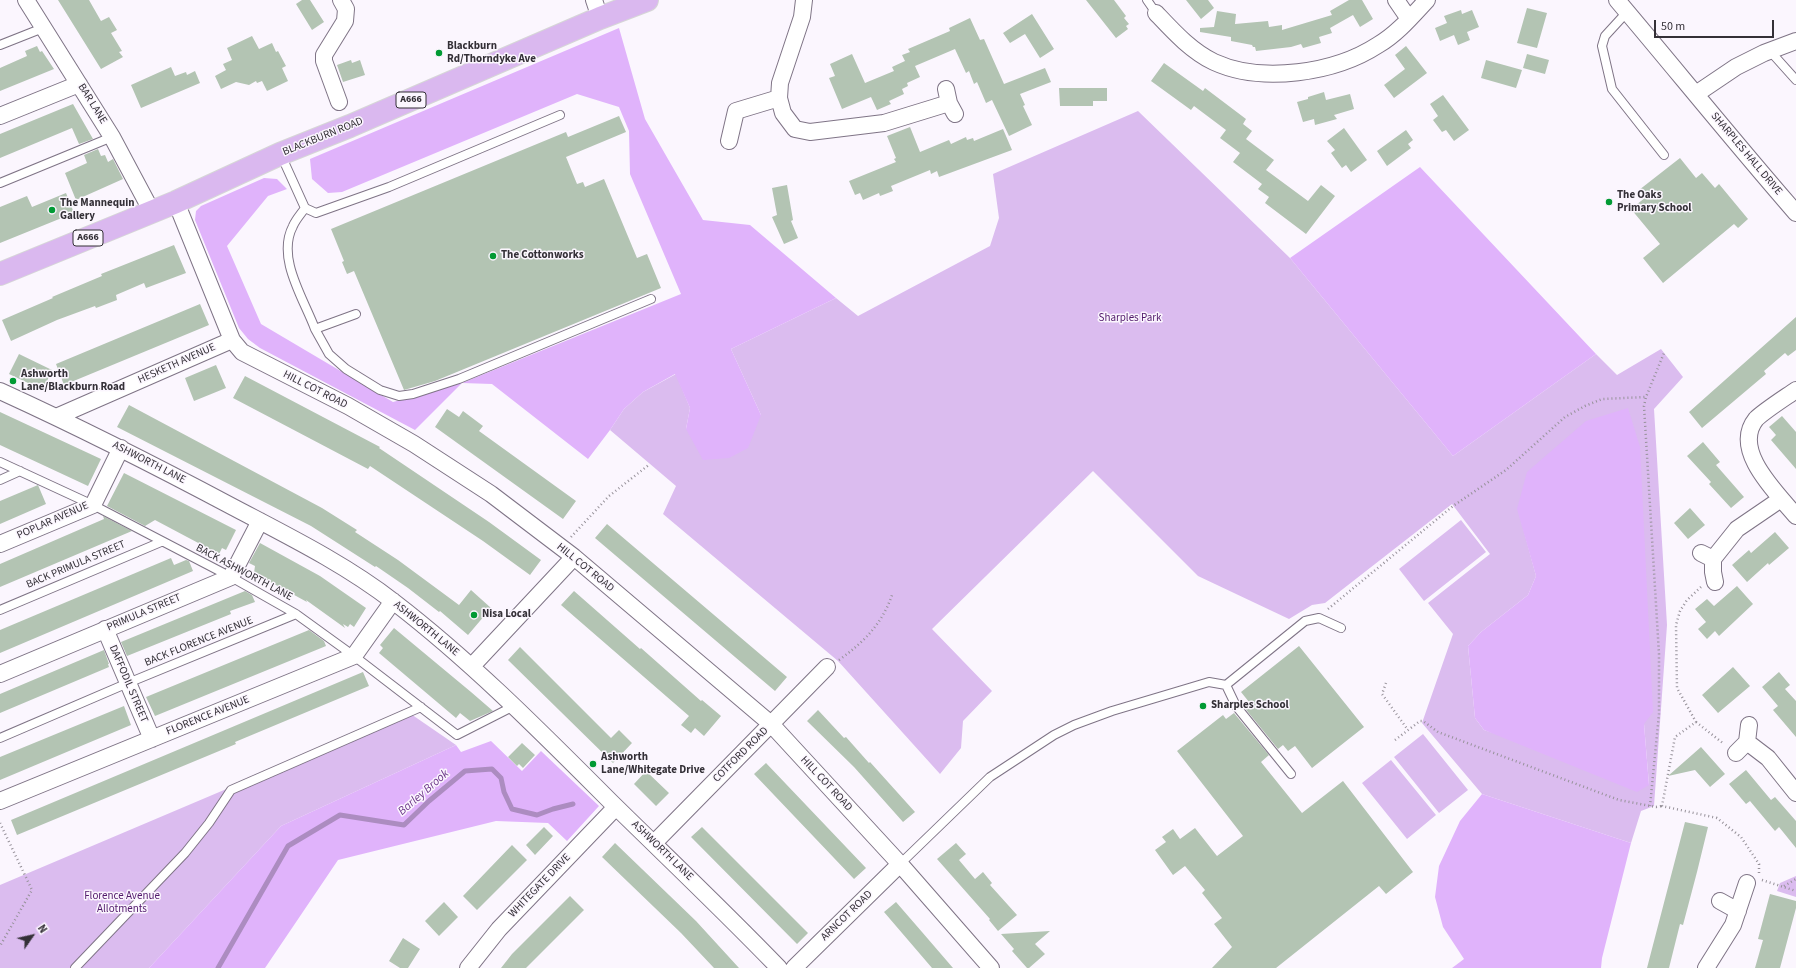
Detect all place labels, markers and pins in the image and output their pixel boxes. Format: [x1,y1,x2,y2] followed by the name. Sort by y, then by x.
[447,40,536,66] place label: Blackburn Rd/Thorndyke Ave
[434,48,444,58] marker: Blackburn Rd/Thorndyke Ave
[1617,189,1691,215] place label: The Oaks Primary School
[60,197,135,223] place label: The Mannequin Gallery
[1604,197,1614,207] marker: The Oaks Primary School
[47,205,57,215] marker: The Mannequin Gallery
[501,249,584,263] place label: The Cottonworks
[488,251,498,261] marker: The Cottonworks
[21,368,125,394] place label: Ashworth Lane/Blackburn Road
[8,376,18,386] marker: Ashworth Lane/Blackburn Road
[482,608,531,622] place label: Nisa Local
[469,610,479,620] marker: Nisa Local
[1211,699,1289,713] place label: Sharples School
[1198,701,1208,711] marker: Sharples School
[601,751,705,777] place label: Ashworth Lane/Whitegate Drive
[588,759,598,769] marker: Ashworth Lane/Whitegate Drive

